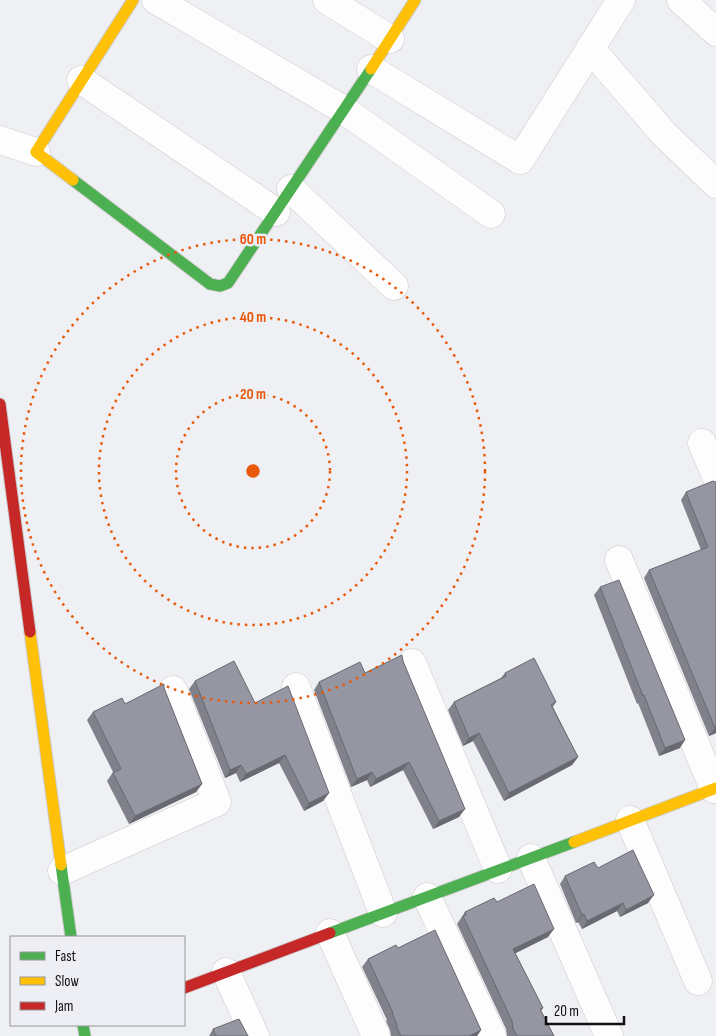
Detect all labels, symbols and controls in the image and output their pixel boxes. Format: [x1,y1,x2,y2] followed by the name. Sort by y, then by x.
[240,230,266,249] text: 60 m
[240,308,266,327] text: 40 m
[240,385,266,404] text: 20 m
[244,462,262,480] centre of rings
[10,936,185,1026] legend
[55,947,77,966] text: Fast
[55,972,79,991] text: Slow
[546,994,624,1026] scale bar
[54,997,73,1016] text: Jam
[554,1002,579,1021] text: 20 m

